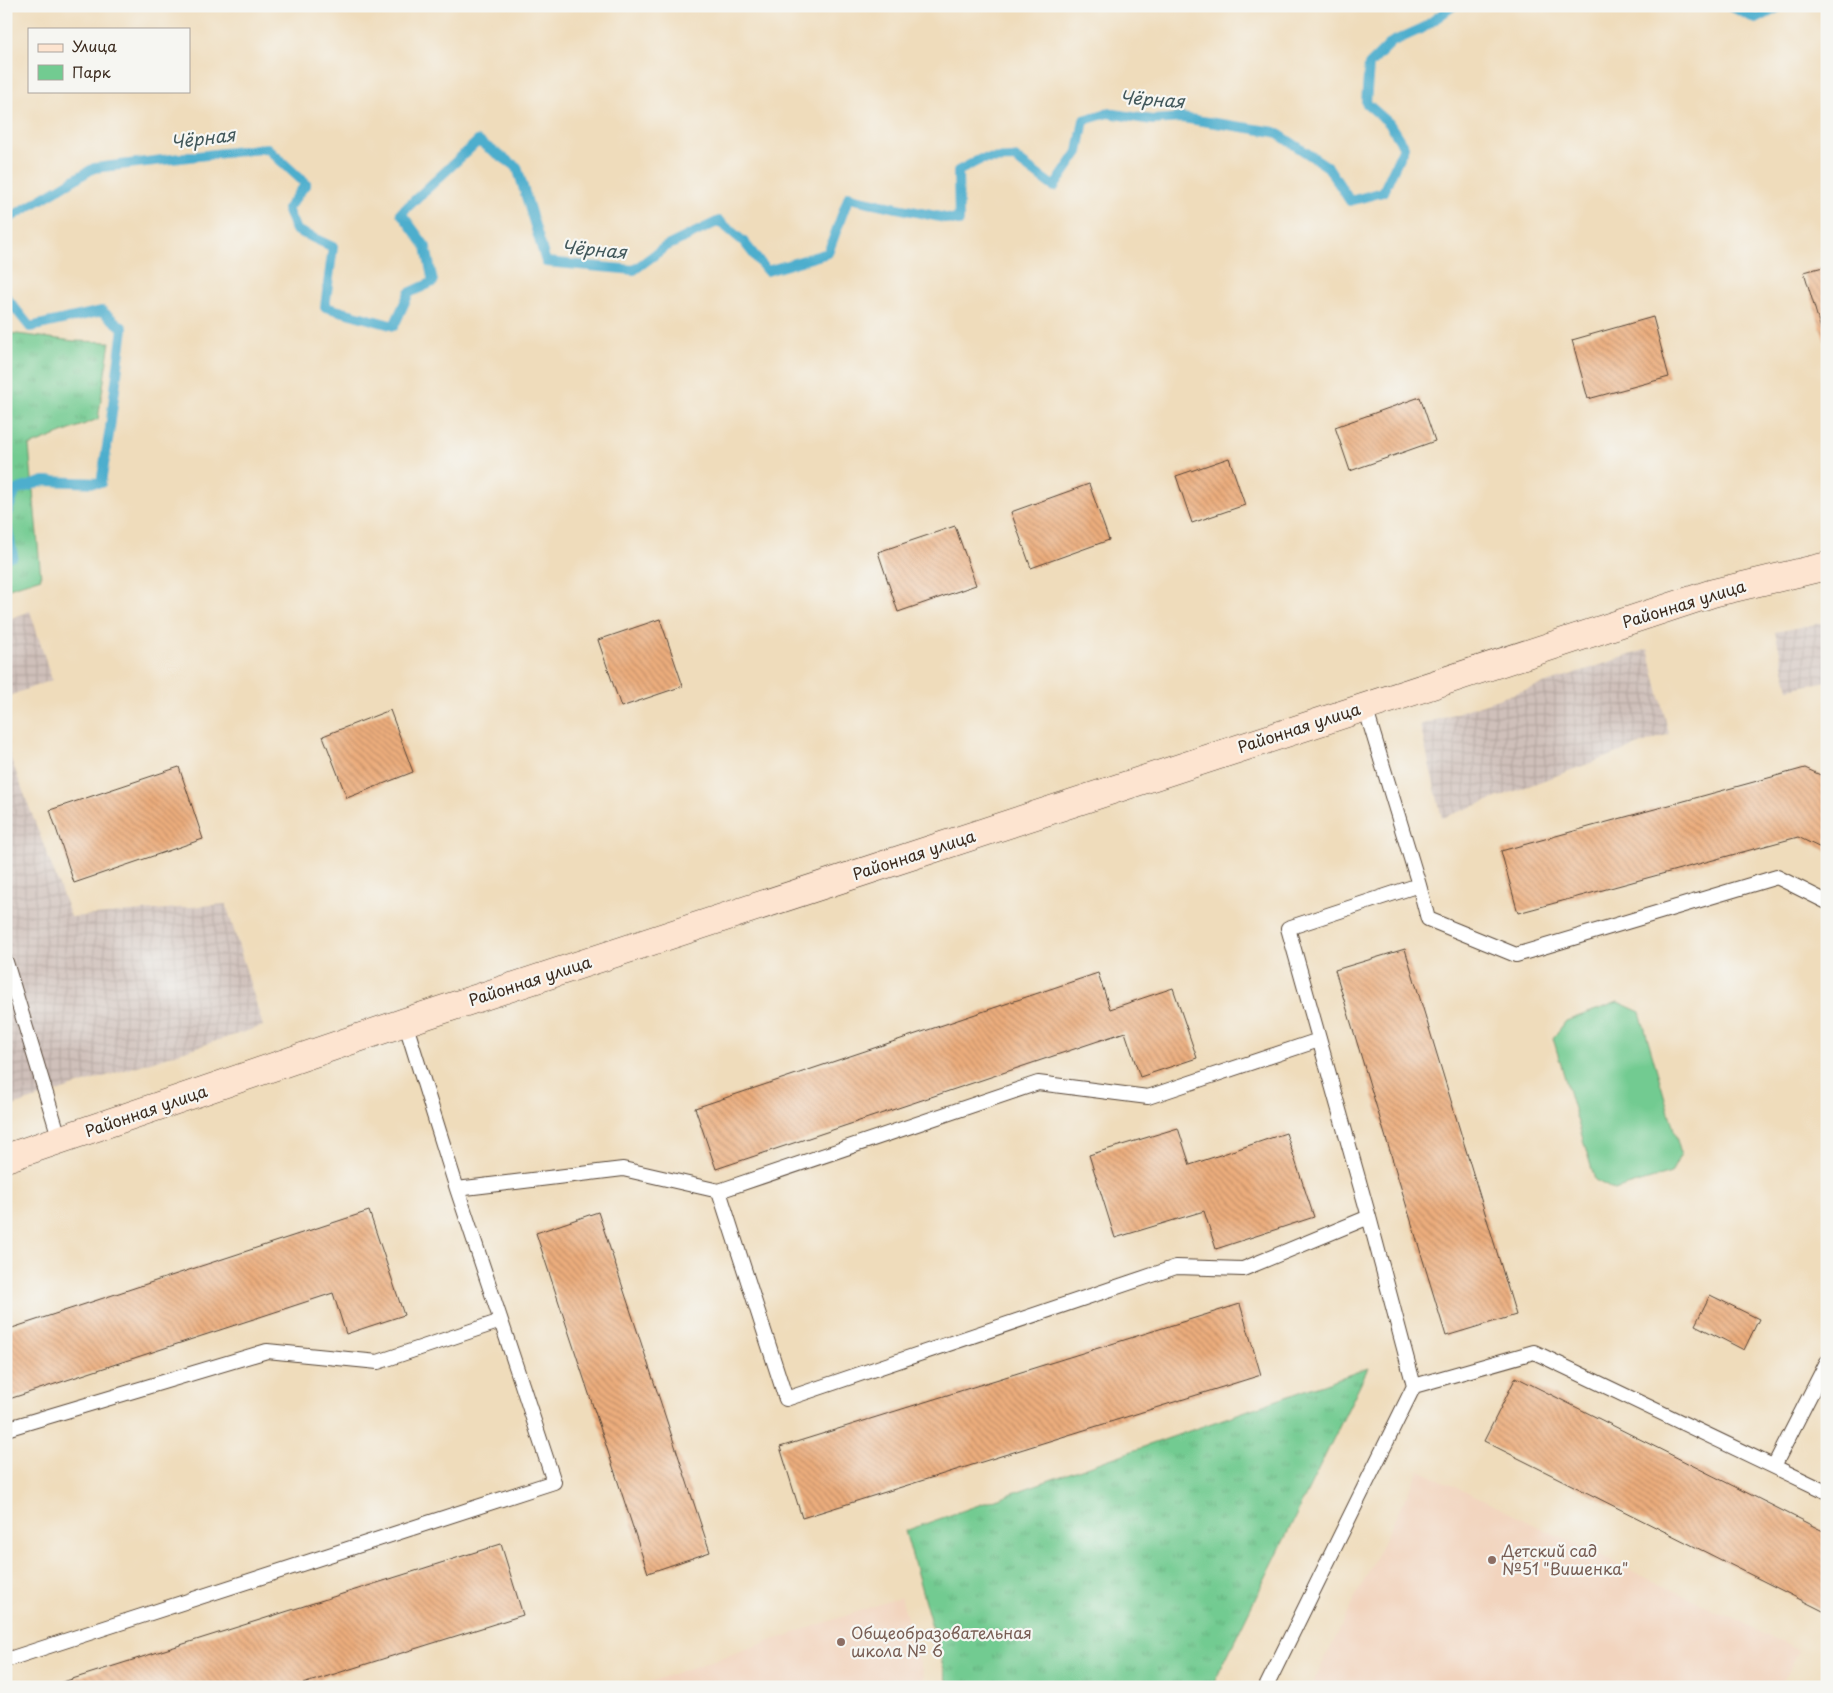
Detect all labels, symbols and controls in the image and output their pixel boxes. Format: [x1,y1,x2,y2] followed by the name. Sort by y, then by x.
[28,28,190,92] legend
[72,34,117,57] text: Улица
[72,60,111,83] text: Парк
[1119,83,1187,114] water label: Чёрная
[169,120,238,155] water label: Чёрная
[561,232,629,265] water label: Чёрная
[1619,573,1748,633] street label: Районная улица
[1234,696,1363,758] street label: Районная улица
[849,823,978,885] street label: Районная улица
[465,949,594,1011] street label: Районная улица
[81,1078,210,1142] street label: Районная улица
[1501,1538,1628,1580] place label: Детский сад №51 "Вишенка"
[1486,1554,1498,1566] marker: Детский сад №51 "Вишенка"
[851,1620,1032,1662] place label: Общеобразовательная школа № 6
[835,1636,847,1648] marker: Общеобразовательная школа № 6

